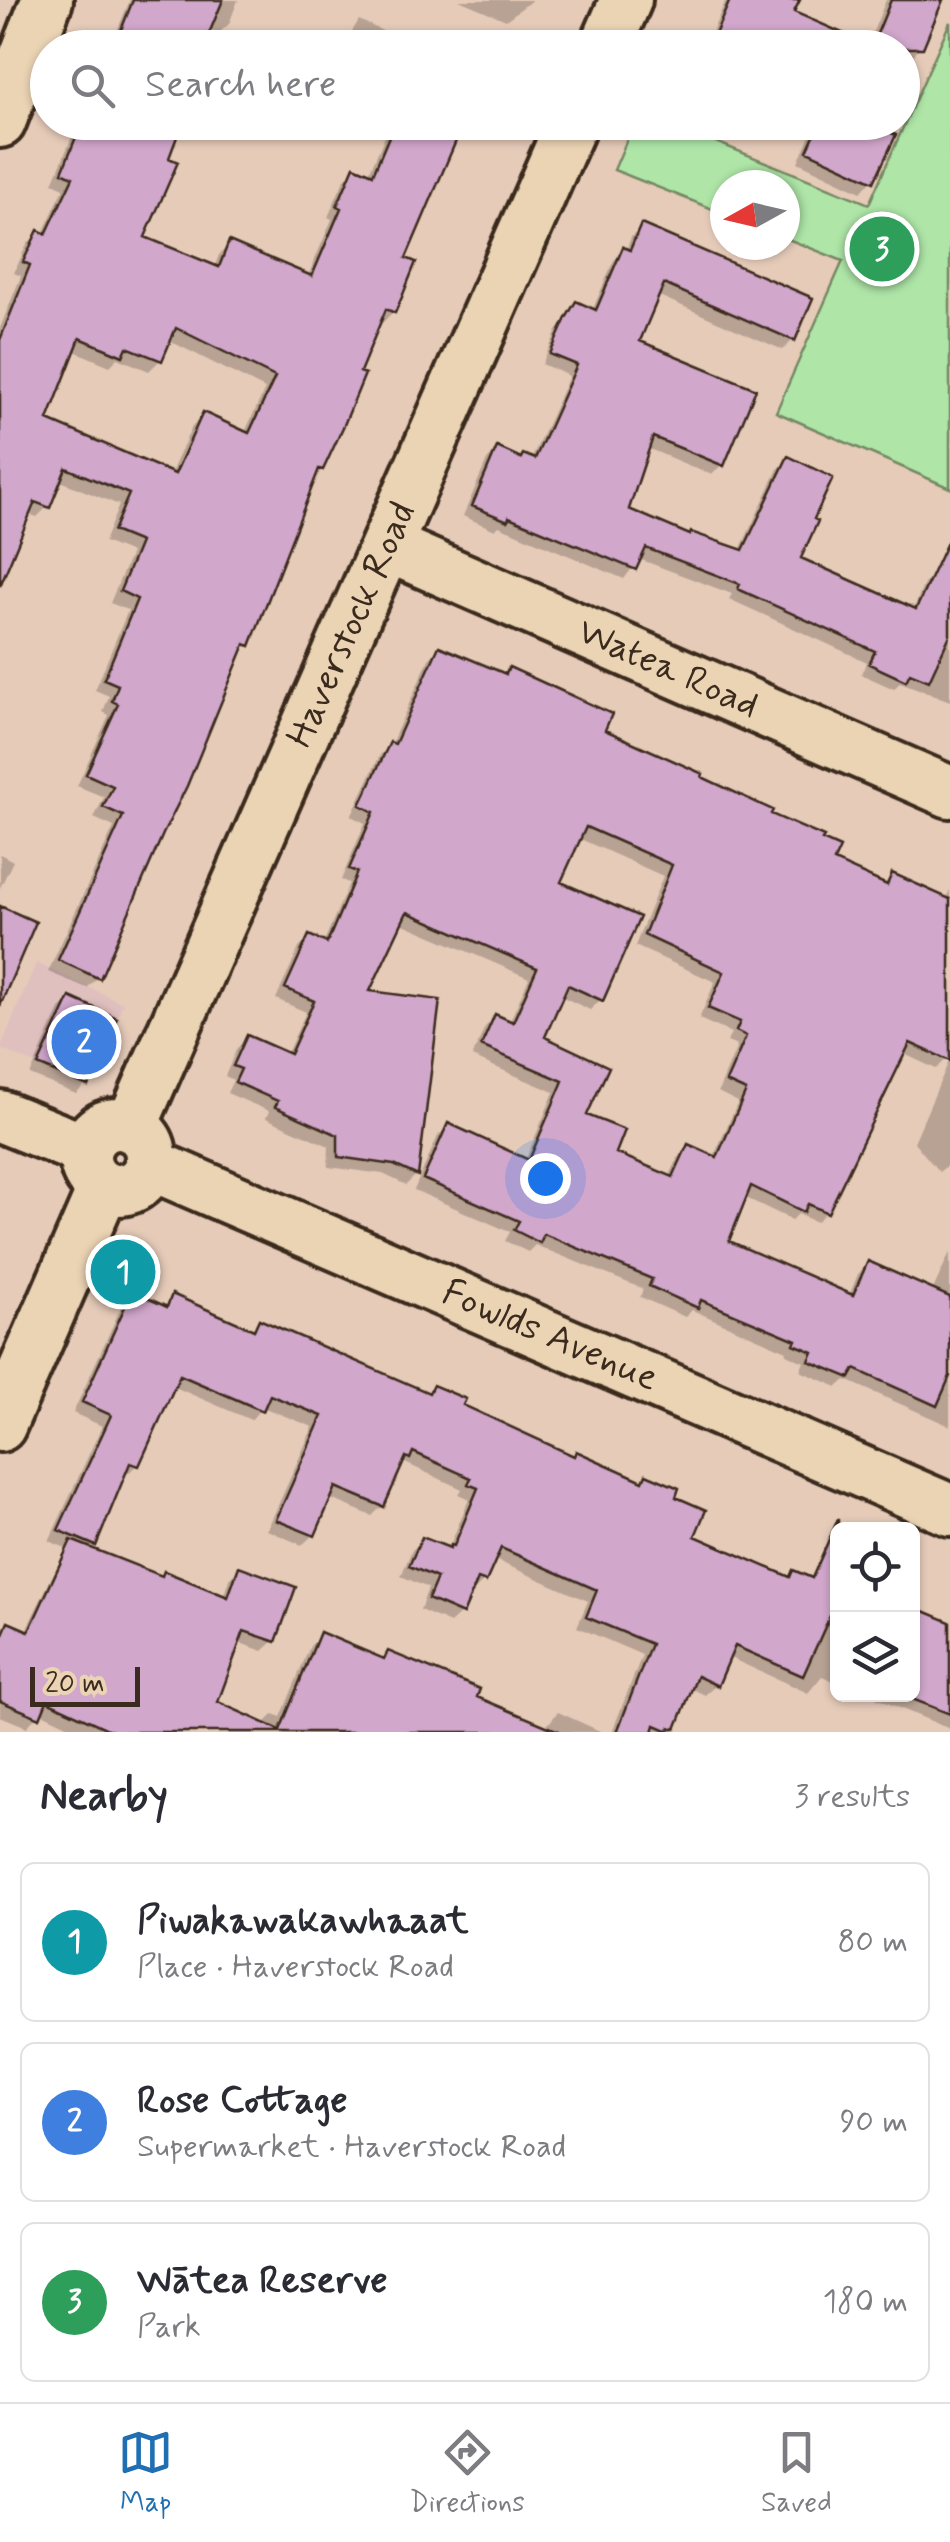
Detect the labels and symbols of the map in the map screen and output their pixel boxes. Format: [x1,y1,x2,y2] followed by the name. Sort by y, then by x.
[710,170,800,260] north arrow
[850,212,914,286] pin: 3
[276,495,428,755] street label: Haverstock Road
[570,607,766,731] street label: Watea Road
[52,1004,116,1080] pin: 2
[520,1153,571,1204] your location
[90,1234,156,1310] pin: 1
[435,1268,665,1404] street label: Fowlds Avenue
[30,1662,140,1706] scale bar

